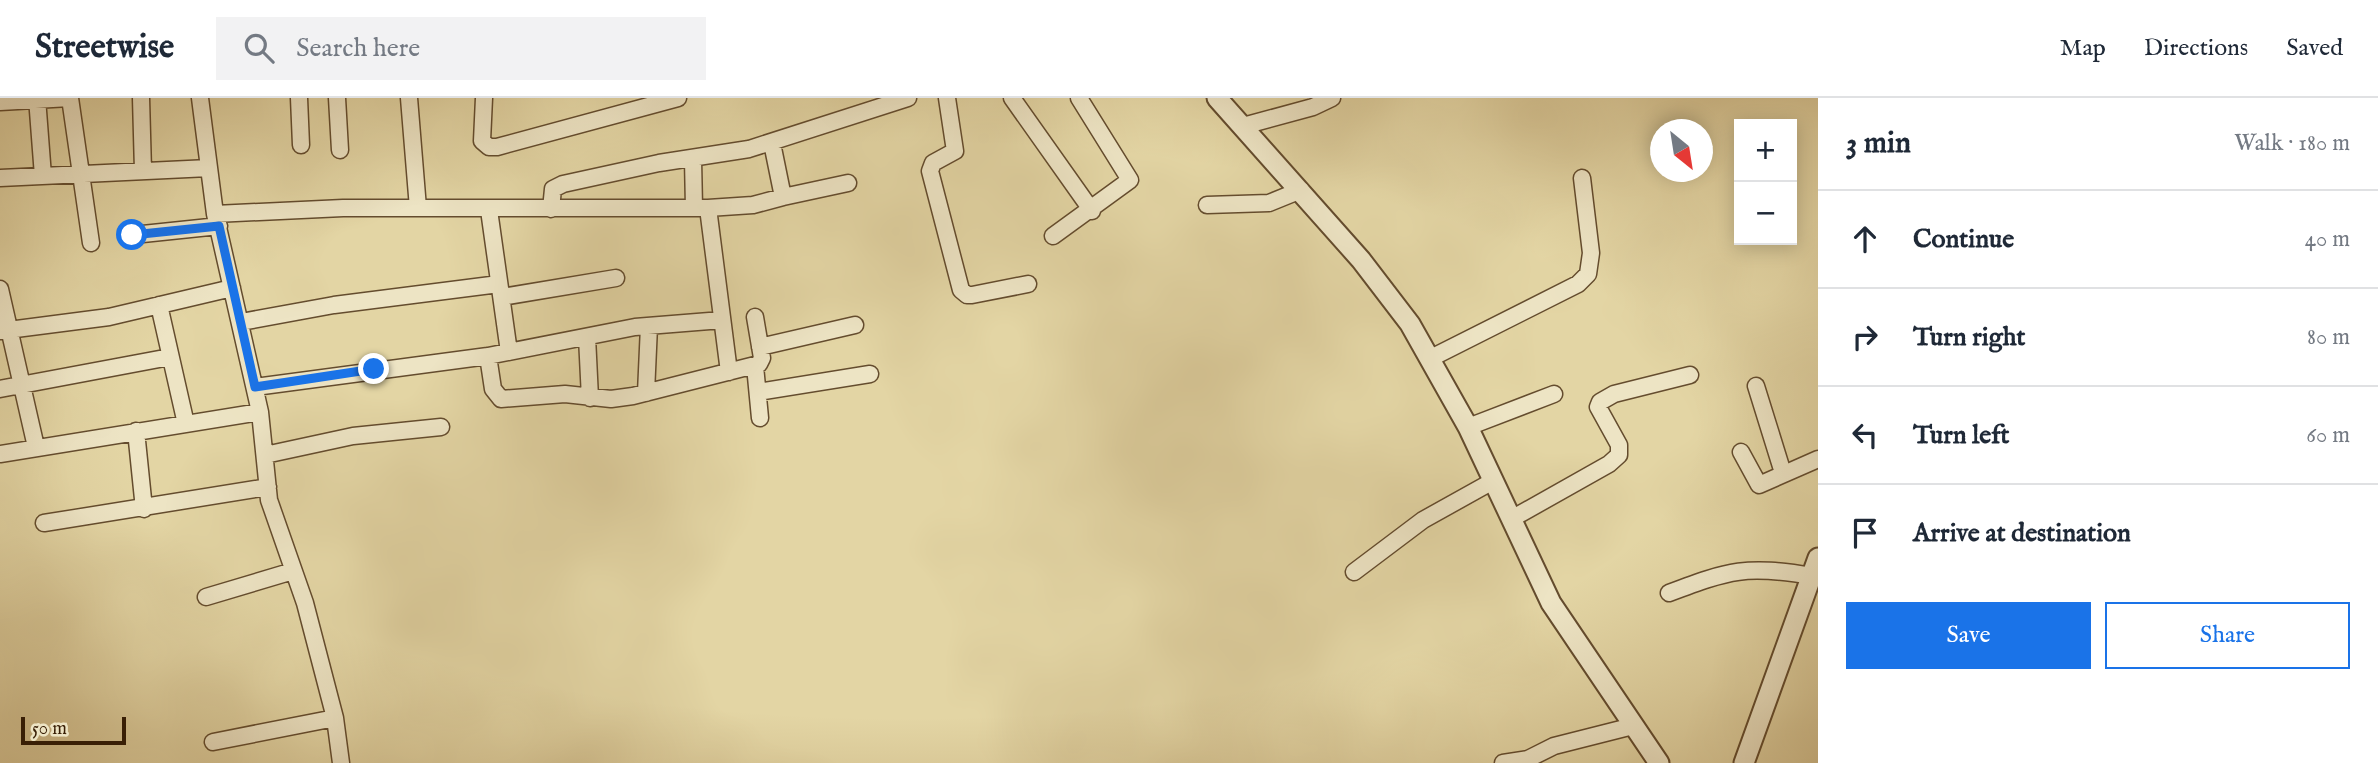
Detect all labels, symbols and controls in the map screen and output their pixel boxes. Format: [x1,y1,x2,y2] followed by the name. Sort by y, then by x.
[216,17,706,80] search box
[35,27,174,69] text: Streetwise
[240,29,278,67] icon: search
[296,32,420,65] text: Search here
[2060,33,2106,64] text: Map
[2144,33,2248,64] text: Directions
[2286,33,2343,64] text: Saved
[1650,119,1713,182] north arrow
[1734,119,1797,245] map controls
[1734,119,1797,182] button: +
[1846,125,1911,163] text: 3 min
[2234,129,2350,158] text: Walk · 180 m
[1734,182,1797,245] button: −
[116,219,147,250] route start
[1846,220,1884,258] icon: ahead
[1913,223,2014,256] text: Continue
[2305,225,2350,254] text: 40 m
[1846,318,1884,356] icon: right
[1913,321,2026,354] text: Turn right
[2307,323,2350,352] text: 80 m
[358,353,389,384] route end
[1846,416,1884,454] icon: left
[1913,419,2010,452] text: Turn left
[2306,421,2350,450] text: 60 m
[1846,514,1884,552] icon: arrive
[1913,517,2131,550] text: Arrive at destination
[1846,602,2091,669] button: Save
[2105,602,2350,669] button: Share
[21,714,126,746] scale bar
[32,717,67,741] text: 50 m

